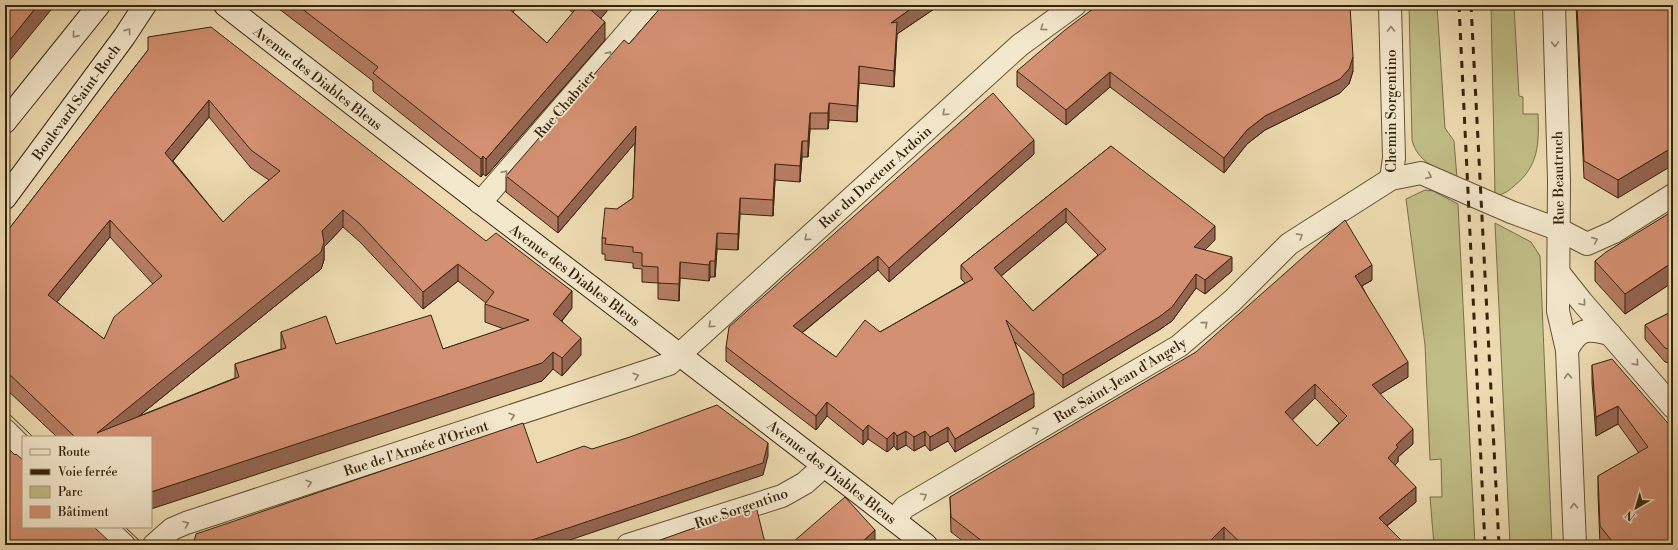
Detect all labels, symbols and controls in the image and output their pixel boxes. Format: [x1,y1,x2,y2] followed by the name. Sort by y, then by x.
[248,22,386,135] street label: Avenue des Diables Bleus
[1041,23,1048,30] one-way arrow
[1387,26,1395,32] one-way arrow
[123,28,131,35] one-way arrow
[72,31,79,38] one-way arrow
[28,41,125,165] street label: Boulevard Saint-Roch
[1550,41,1559,47] one-way arrow
[1383,49,1401,173] street label: Chemin Sorgentino
[604,51,611,59] one-way arrow
[531,67,600,143] street label: Rue Chabrier
[942,108,950,116] one-way arrow
[816,122,936,233] street label: Rue du Docteur Ardoin
[1549,130,1569,225] street label: Rue Beautruch
[501,171,508,178] one-way arrow
[1424,171,1432,179] one-way arrow
[505,220,643,331] street label: Avenue des Diables Bleus
[804,233,812,241] one-way arrow
[1296,234,1303,241] one-way arrow
[1591,237,1598,245] one-way arrow
[1579,298,1586,306] one-way arrow
[708,321,716,328] one-way arrow
[1200,321,1208,329] one-way arrow
[1051,334,1190,428] street label: Rue Saint-Jean d'Angely
[1631,359,1638,366] one-way arrow
[632,372,639,381] one-way arrow
[1564,373,1573,379] one-way arrow
[509,412,516,421] one-way arrow
[762,416,900,529] street label: Avenue des Diables Bleus
[342,417,491,481] street label: Rue de l'Armée d'Orient
[1032,428,1039,435] one-way arrow
[22,436,152,528] legend
[58,445,90,460] text: Route
[57,465,118,480] text: Voie ferrée
[305,479,312,488] one-way arrow
[692,484,791,533] street label: Rue Sorgentino
[58,485,83,500] text: Parc
[1616,488,1656,528] north arrow
[920,493,927,500] one-way arrow
[1569,503,1578,509] one-way arrow
[57,505,109,520] text: Bâtiment
[1622,507,1638,523] text: N
[182,520,189,528] one-way arrow

